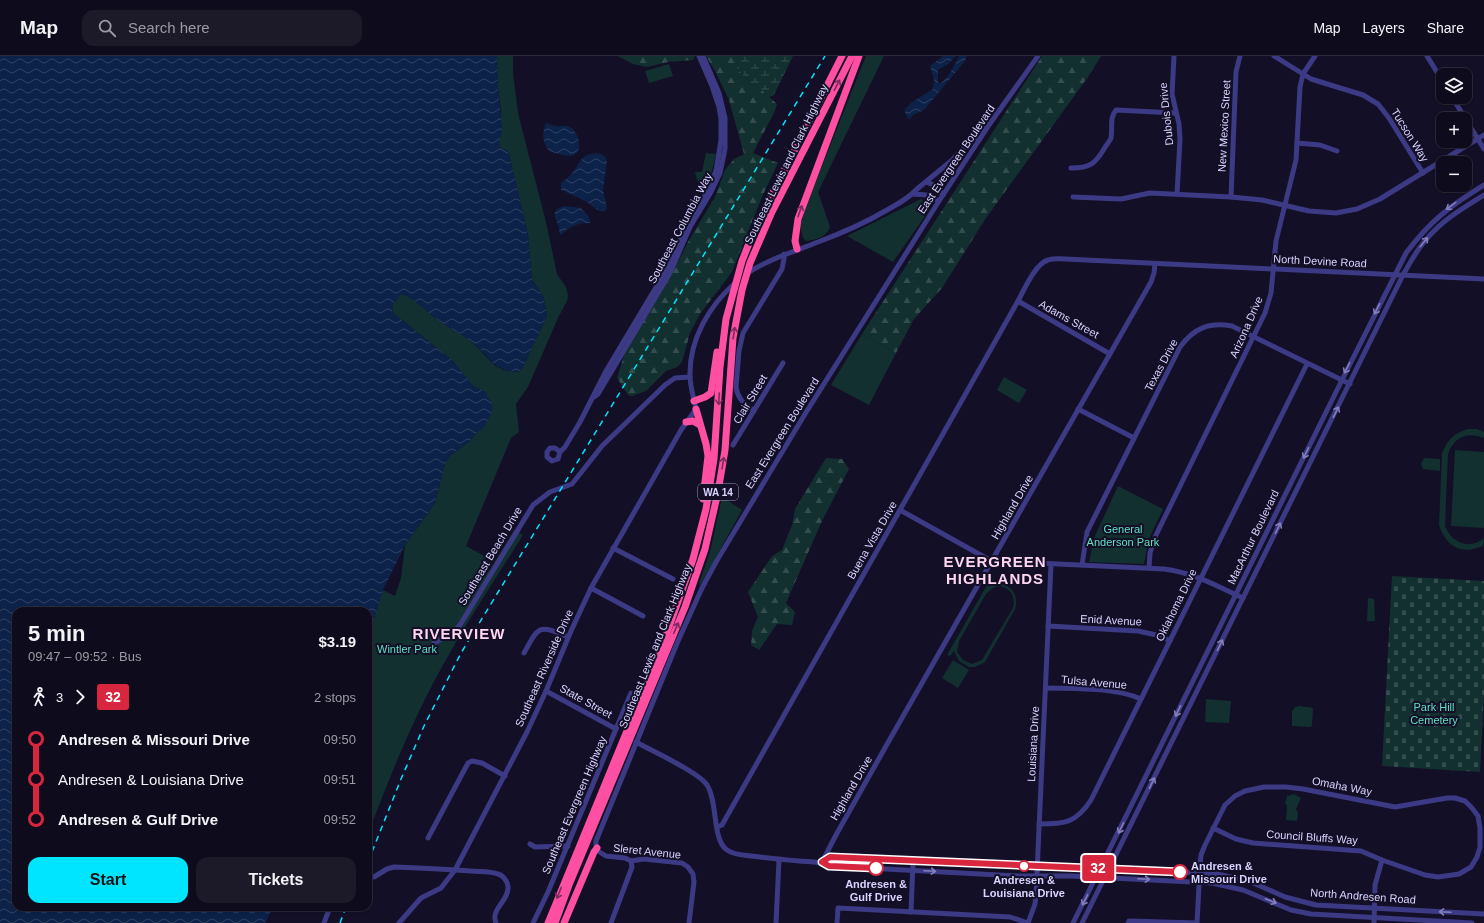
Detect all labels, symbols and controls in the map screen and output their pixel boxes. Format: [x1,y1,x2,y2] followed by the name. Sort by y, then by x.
[82,10,362,46] search box
[20,17,58,38] text: Map
[96,17,118,39] icon: search
[128,19,210,36] text: Search here
[1313,20,1341,36] text: Map
[1363,20,1405,36] text: Layers
[1427,20,1464,36] text: Share
[1436,68,1472,192] map controls
[1436,68,1472,104] button: layers
[833,80,841,92] one-way arrow
[1216,80,1232,172] street label: New Mexico Street
[742,82,830,246] street label: Southeast Lewis and Clark Highway
[1157,82,1175,146] street label: Dubois Drive
[915,102,997,216] street label: East Evergreen Boulevard
[1389,106,1431,164] street label: Tucson Way
[1436,112,1472,148] button: +
[1436,156,1472,192] button: −
[646,170,715,285] street label: Southeast Columbia Way
[1446,202,1457,210] one-way arrow
[797,205,805,217] one-way arrow
[1420,237,1429,248] one-way arrow
[1273,253,1367,269] street label: North Devine Road
[1227,294,1265,360] street label: Arizona Drive
[1037,298,1101,340] street label: Adams Street
[1373,303,1380,315] one-way arrow
[730,327,738,340] one-way arrow
[1142,337,1180,393] street label: Texas Drive
[1343,362,1351,374] one-way arrow
[731,372,769,426] street label: Clair Street
[743,375,821,491] street label: East Evergreen Boulevard
[715,393,722,406] one-way arrow
[1333,406,1340,418] one-way arrow
[1302,447,1309,459] one-way arrow
[719,457,727,470] one-way arrow
[989,473,1035,541] street label: Highland Drive
[698,484,738,500] road number: WA 14
[1225,488,1281,586] street label: MacArthur Boulevard
[845,499,899,581] street label: Buena Vista Drive
[456,505,524,607] street label: Southeast Beach Drive
[1087,523,1160,548] park label: General Anderson Park
[1275,523,1282,535] one-way arrow
[943,553,1047,587] district label: EVERGREEN HIGHLANDS
[616,562,694,730] street label: Southeast Lewis and Clark Highway
[1153,567,1199,643] street label: Oklahoma Drive
[513,607,575,729] street label: Southeast Riverside Drive
[1080,612,1142,628] street label: Enid Avenue
[28,621,85,646] text: 5 min
[673,622,681,634] one-way arrow
[413,625,505,642] district label: RIVERVIEW
[318,633,356,650] text: $3.19
[1217,639,1224,651] one-way arrow
[377,643,437,655] park label: Wintler Park
[28,649,141,664] text: 09:47 – 09:52 · Bus
[1061,673,1127,691] street label: Tulsa Avenue
[558,682,614,720] street label: State Street
[28,686,50,708] icon: walk
[69,686,91,708] icon: forward
[105,689,121,705] text: 32
[56,690,63,705] text: 3
[314,690,356,705] text: 2 stops
[1410,701,1458,726] park label: Park Hill Cemetery
[1174,705,1181,717] one-way arrow
[1025,706,1041,782] street label: Louisiana Drive
[58,731,250,748] text: Andresen & Missouri Drive
[323,732,356,747] text: 09:50
[539,734,609,876] street label: Southeast Evergreen Highway
[828,754,874,822] street label: Highland Drive
[58,771,244,788] text: Andresen & Louisiana Drive
[323,772,356,787] text: 09:51
[1311,774,1373,798] street label: Omaha Way
[1149,777,1156,789] one-way arrow
[58,811,218,828] text: Andresen & Gulf Drive
[323,812,356,827] text: 09:52
[1117,821,1124,833] one-way arrow
[1266,828,1359,846] street label: Council Bluffs Way
[612,841,682,861] street label: Sleret Avenue
[1080,855,1116,881] line badge: 32
[28,857,188,903] button: Start
[196,857,356,903] button: Tickets
[868,860,884,876] marker: Andresen & Gulf Drive
[1018,860,1030,872] marker: Andresen & Louisiana Drive
[1090,860,1106,876] text: 32
[1191,860,1267,885] place label: Andresen & Missouri Drive
[1172,864,1188,880] marker: Andresen & Missouri Drive
[923,867,936,875] one-way arrow
[983,874,1065,899] place label: Andresen & Louisiana Drive
[1137,876,1150,883] one-way arrow
[845,878,907,903] place label: Andresen & Gulf Drive
[1310,886,1416,906] street label: North Andresen Road
[555,887,563,899] one-way arrow
[1081,894,1088,906] one-way arrow
[1264,898,1276,906] one-way arrow
[1439,908,1452,916] one-way arrow

